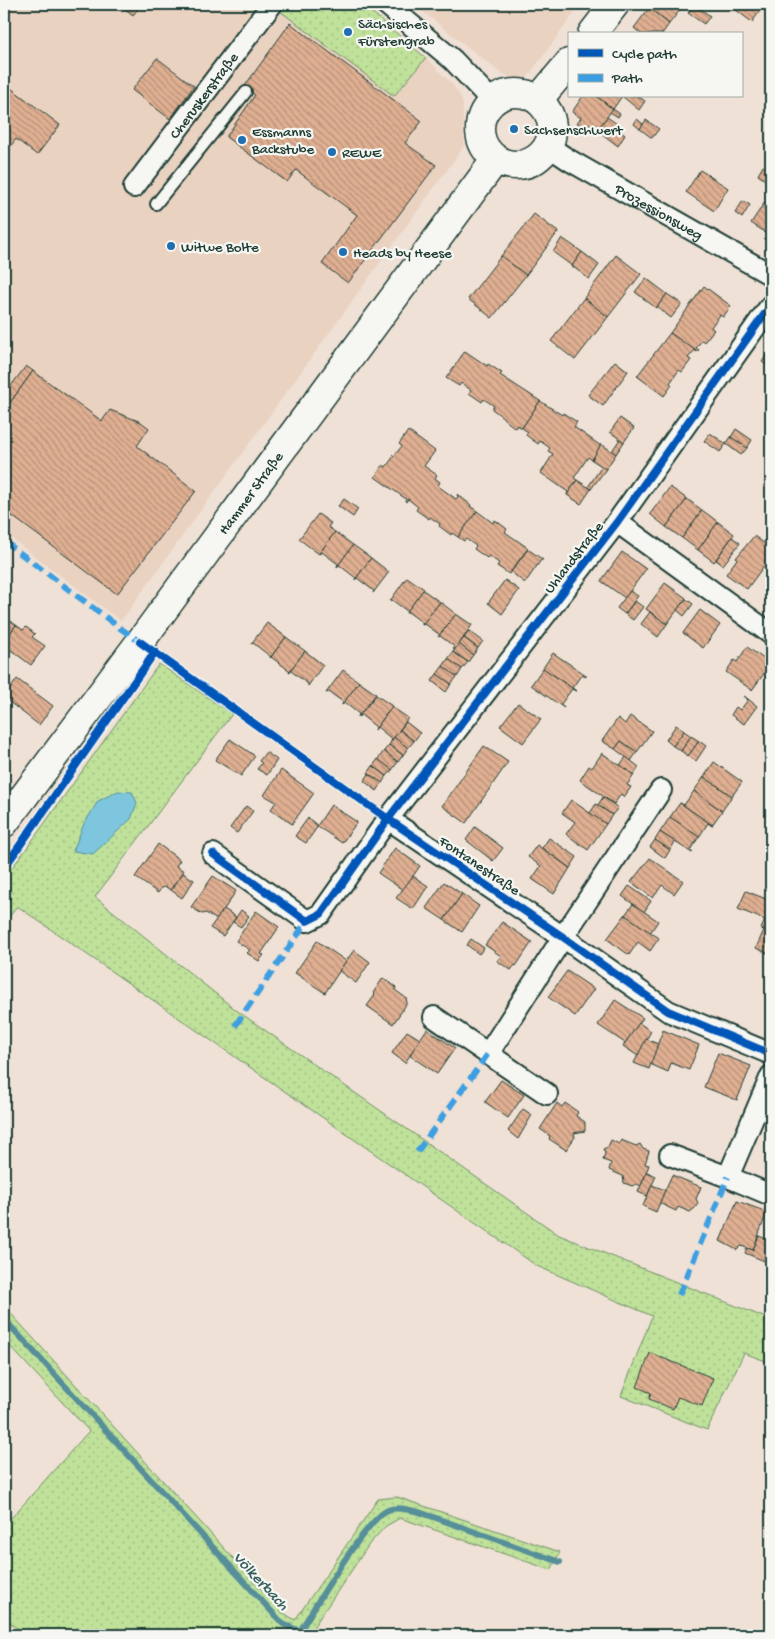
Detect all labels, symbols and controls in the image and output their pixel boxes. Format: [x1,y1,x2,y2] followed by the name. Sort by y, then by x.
[357,16,435,51] place label: Sächsisches Fürstengrab
[342,26,354,38] marker: Sächsisches Fürstengrab
[568,32,742,98] legend
[612,46,677,64] text: Cycle path
[166,49,243,143] street label: Cheruskerstraße
[611,70,643,88] text: Path
[524,122,624,140] place label: Sachsenschwert
[508,123,520,135] marker: Sachsenschwert
[251,124,314,159] place label: Essmanns Backstube
[236,134,248,146] marker: Essmanns Backstube
[342,145,382,163] place label: REWE
[326,146,338,158] marker: REWE
[610,180,705,245] street label: Prozessionsweg
[181,239,259,257] place label: Witwe Bolte
[165,240,177,252] marker: Witwe Bolte
[353,245,452,263] place label: Heads by Heese
[337,246,349,258] marker: Heads by Heese
[215,449,288,539] street label: Hammer Straße
[541,518,608,598] street label: Uhlandstraße
[434,832,523,901] street label: Fontanestraße
[228,1549,292,1616] water label: Völkerbach

